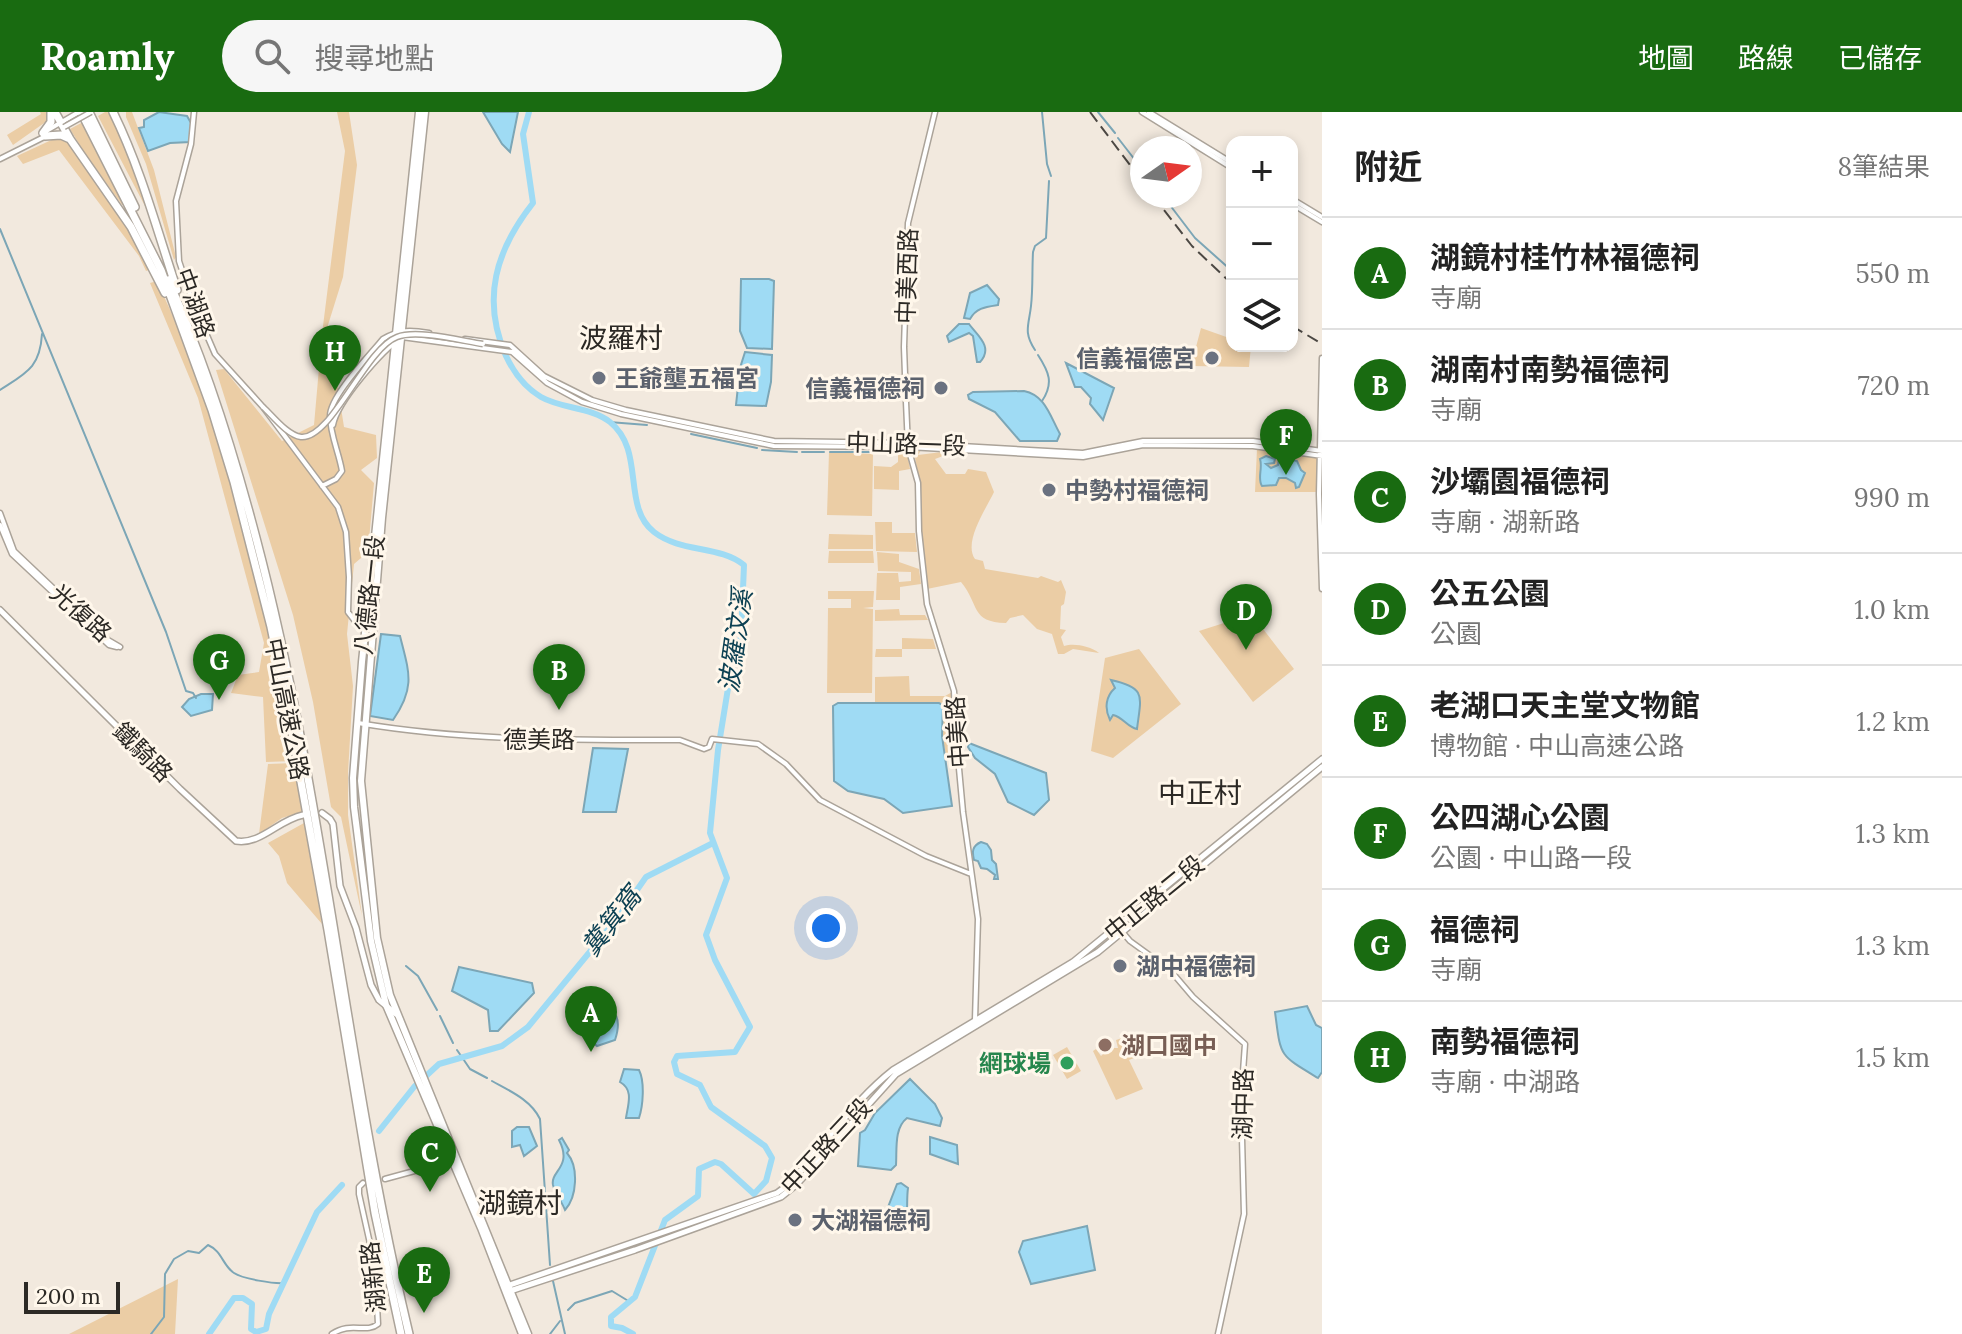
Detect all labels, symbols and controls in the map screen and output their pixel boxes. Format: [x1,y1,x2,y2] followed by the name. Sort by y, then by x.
[222,20,782,92] search box
[40,32,174,80] text: Roamly
[250,34,294,78] icon: search
[314,39,434,77] text: 搜尋地點
[1638,40,1694,76] text: 地圖
[1738,40,1794,76] text: 路線
[1838,40,1922,76] text: 已儲存
[1130,136,1202,208] north arrow
[1226,136,1298,352] map controls
[1226,136,1298,208] button: +
[1354,145,1422,188] text: 附近
[1837,150,1930,183] text: 8筆結果
[1226,208,1298,280] button: −
[890,227,924,325] street label: 中美西路
[1430,238,1700,276] text: 湖鏡村桂竹林福德祠
[1371,257,1389,290] text: A
[1855,257,1930,290] text: 550 m
[168,264,222,342] street label: 中湖路
[1226,280,1298,352] button: layers
[1430,281,1482,314] text: 寺廟
[579,320,663,356] district label: 波羅村
[309,325,361,391] pin: H
[1076,343,1196,374] place label: 信義福德宮
[1203,349,1221,367] marker: 信義福德宮
[1430,350,1670,388] text: 湖南村南勢福德祠
[615,363,759,394] place label: 王爺壟五福宮
[590,369,608,387] marker: 王爺壟五福宮
[1371,369,1389,402] text: B
[1858,369,1930,402] text: 720 m
[805,373,925,404] place label: 信義福德祠
[932,379,950,397] marker: 信義福德祠
[1430,393,1482,426] text: 寺廟
[1260,409,1312,475] pin: F
[845,426,967,462] street label: 中山路一段
[1430,462,1610,500] text: 沙壩園福德祠
[1065,475,1209,506] place label: 中勢村福德祠
[1040,481,1058,499] marker: 中勢村福德祠
[1371,481,1389,514] text: C
[1854,481,1930,514] text: 990 m
[1430,505,1580,538] text: 寺廟 · 湖新路
[347,534,391,656] street label: 八德路一段
[1430,574,1550,612] text: 公五公園
[44,577,118,649] street label: 光復路
[711,583,759,695] water label: 波羅汶溪
[1220,584,1272,650] pin: D
[1370,593,1390,626] text: D
[1854,593,1930,626] text: 1.0 km
[1430,617,1482,650] text: 公園
[193,634,245,700] pin: G
[258,635,316,783] street label: 中山高速公路
[533,644,585,710] pin: B
[1430,686,1700,724] text: 老湖口天主堂文物館
[939,695,975,769] street label: 中美路
[1372,705,1388,738] text: E
[1856,705,1930,738] text: 1.2 km
[107,716,179,788] street label: 鐵騎路
[503,724,575,755] street label: 德美路
[1430,729,1684,762] text: 博物館 · 中山高速公路
[1158,775,1242,811] district label: 中正村
[1430,798,1610,836] text: 公四湖心公園
[1373,817,1387,850] text: F
[1856,817,1930,850] text: 1.3 km
[1430,841,1632,874] text: 公園 · 中山路一段
[1098,848,1210,948] street label: 中正路二段
[574,877,650,962] water label: 糞箕窩
[806,908,846,948] your location
[1430,910,1520,948] text: 福德祠
[1370,929,1390,962] text: G
[1856,929,1930,962] text: 1.3 km
[1136,951,1256,982] place label: 湖中福德祠
[1430,953,1482,986] text: 寺廟
[1111,957,1129,975] marker: 湖中福德祠
[565,986,617,1052] pin: A
[1430,1022,1580,1060] text: 南勢福德祠
[1121,1030,1217,1061] place label: 湖口國中
[1096,1036,1114,1054] marker: 湖口國中
[1370,1041,1390,1074] text: H
[1856,1041,1930,1074] text: 1.5 km
[979,1048,1051,1079] place label: 網球場
[1058,1054,1076,1072] marker: 網球場
[1430,1065,1580,1098] text: 寺廟 · 中湖路
[1227,1068,1259,1140] street label: 湖中路
[774,1092,878,1200] street label: 中正路三段
[404,1126,456,1192] pin: C
[478,1185,562,1221] district label: 湖鏡村
[811,1205,931,1236] place label: 大湖福德祠
[786,1211,804,1229] marker: 大湖福德祠
[354,1240,392,1314] street label: 湖新路
[398,1247,450,1313] pin: E
[24,1278,120,1314] scale bar
[36,1282,101,1310] text: 200 m

